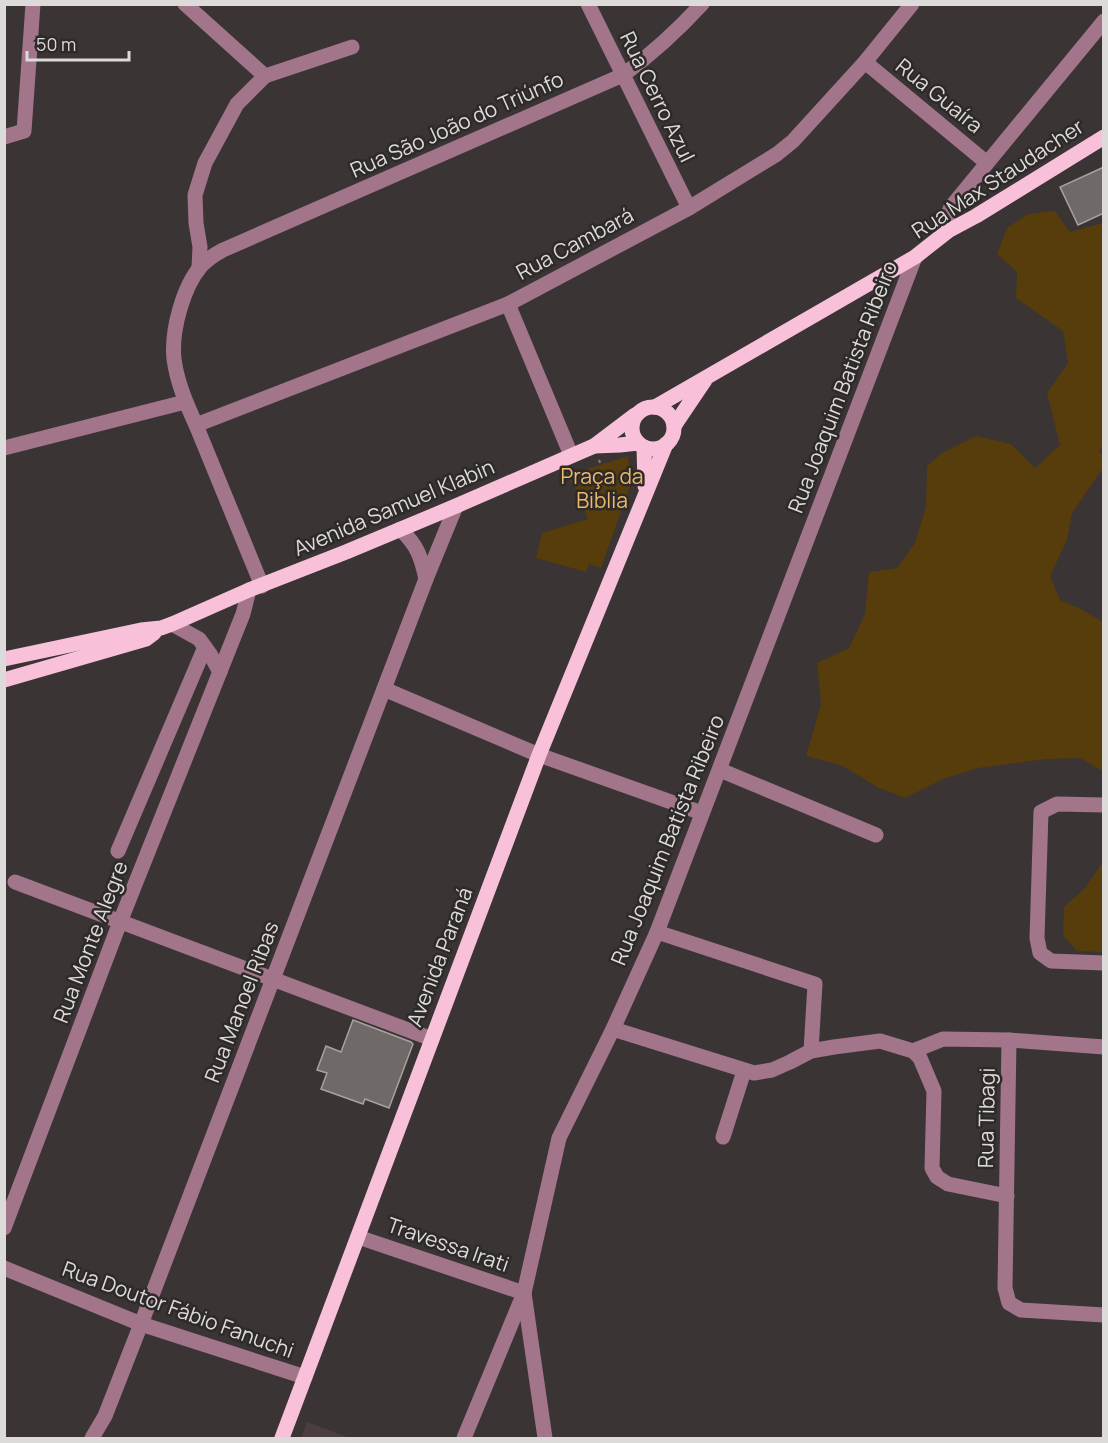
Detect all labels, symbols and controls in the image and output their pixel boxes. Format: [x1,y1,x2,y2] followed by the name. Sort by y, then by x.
[27,24,129,62] scale bar
[614,27,702,167] street label: Rua Cerro Azul
[36,32,76,56] text: 50 m
[890,52,989,139] street label: Rua Guaíra
[346,64,568,184] street label: Rua São João do Triúnfo
[906,112,1089,244] street label: Rua Max Staudacher
[511,200,638,286] street label: Rua Cambará
[781,257,903,517] street label: Rua Joaquim Batista Ribeiro
[289,452,498,562] street label: Avenida Samuel Klabin
[560,462,644,514] park label: Praça da Biblia
[604,710,730,969] street label: Rua Joaquim Batista Ribeiro
[46,857,134,1027] street label: Rua Monte Alegre
[400,883,479,1030] street label: Avenida Paraná
[197,917,285,1086] street label: Rua Manoel Ribas
[971,1068,1001,1168] street label: Rua Tibagi
[384,1210,513,1278] street label: Travessa Irati
[59,1254,298,1364] street label: Rua Doutor Fábio Fanuchi

